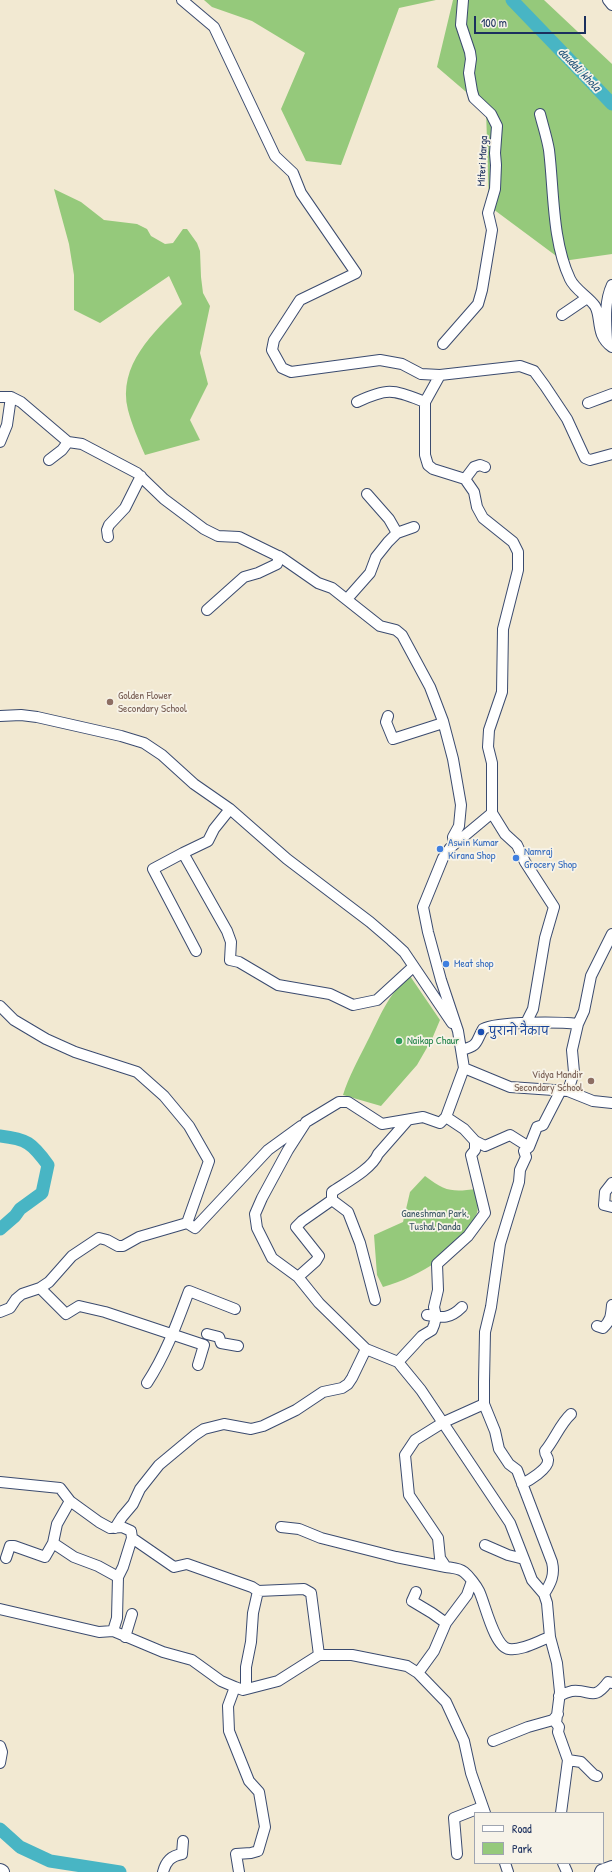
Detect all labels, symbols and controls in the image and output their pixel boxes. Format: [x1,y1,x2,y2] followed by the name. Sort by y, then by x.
[476,8,588,34] scale bar
[481,14,507,31] text: 100 m
[555,45,603,95] water label: daudali khola
[475,135,491,187] street label: Miteri Marga
[118,689,187,715] place label: Golden Flower Secondary School
[105,697,115,707] marker: Golden Flower Secondary School
[448,836,499,862] place label: Aswin Kumar Kirana Shop
[435,844,445,854] marker: Aswin Kumar Kirana Shop
[524,845,577,871] place label: Namraj Grocery Shop
[511,853,521,863] marker: Namraj Grocery Shop
[454,957,494,971] place label: Meat shop
[441,959,451,969] marker: Meat shop
[489,1025,549,1039] place label: पुरानो नैकाप
[476,1027,486,1037] marker: पुरानो नैकाप
[407,1034,459,1048] place label: Naikap Chaur
[394,1036,404,1046] marker: Naikap Chaur
[514,1068,583,1094] place label: Vidya Mandir Secondary School
[586,1076,596,1086] marker: Vidya Mandir Secondary School
[401,1207,469,1233] park label: Ganeshman Park, Tushal Danda
[474,1812,604,1864] legend
[512,1820,532,1837] text: Road
[512,1840,532,1857] text: Park

